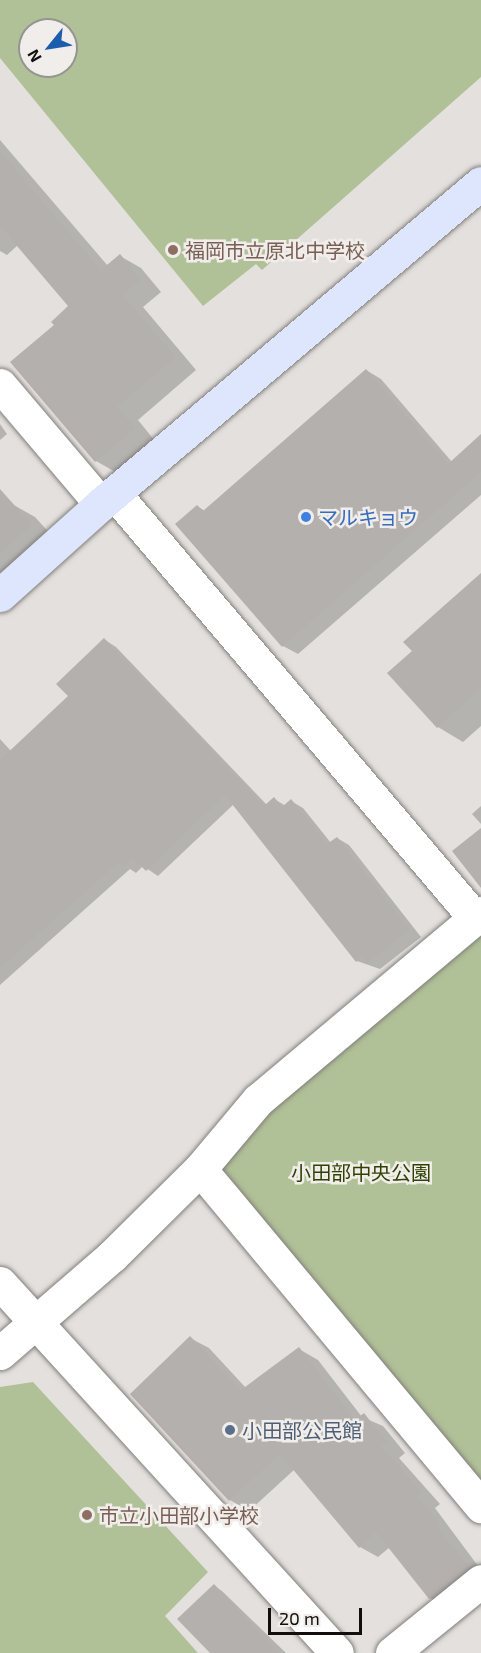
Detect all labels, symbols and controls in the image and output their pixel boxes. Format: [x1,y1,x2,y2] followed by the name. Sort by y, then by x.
[18,18,78,78] north arrow
[23,46,45,66] text: N
[185,238,365,262] place label: 福岡市立原北中学校
[166,243,180,257] marker: 福岡市立原北中学校
[318,505,418,529] place label: マルキョウ
[299,510,313,524] marker: マルキョウ
[291,1160,431,1184] park label: 小田部中央公園
[242,1418,362,1442] place label: 小田部公民館
[223,1423,237,1437] marker: 小田部公民館
[99,1503,259,1527] place label: 市立小田部小学校
[80,1508,94,1522] marker: 市立小田部小学校
[271,1596,366,1634] scale bar
[279,1607,320,1629] text: 20 m

